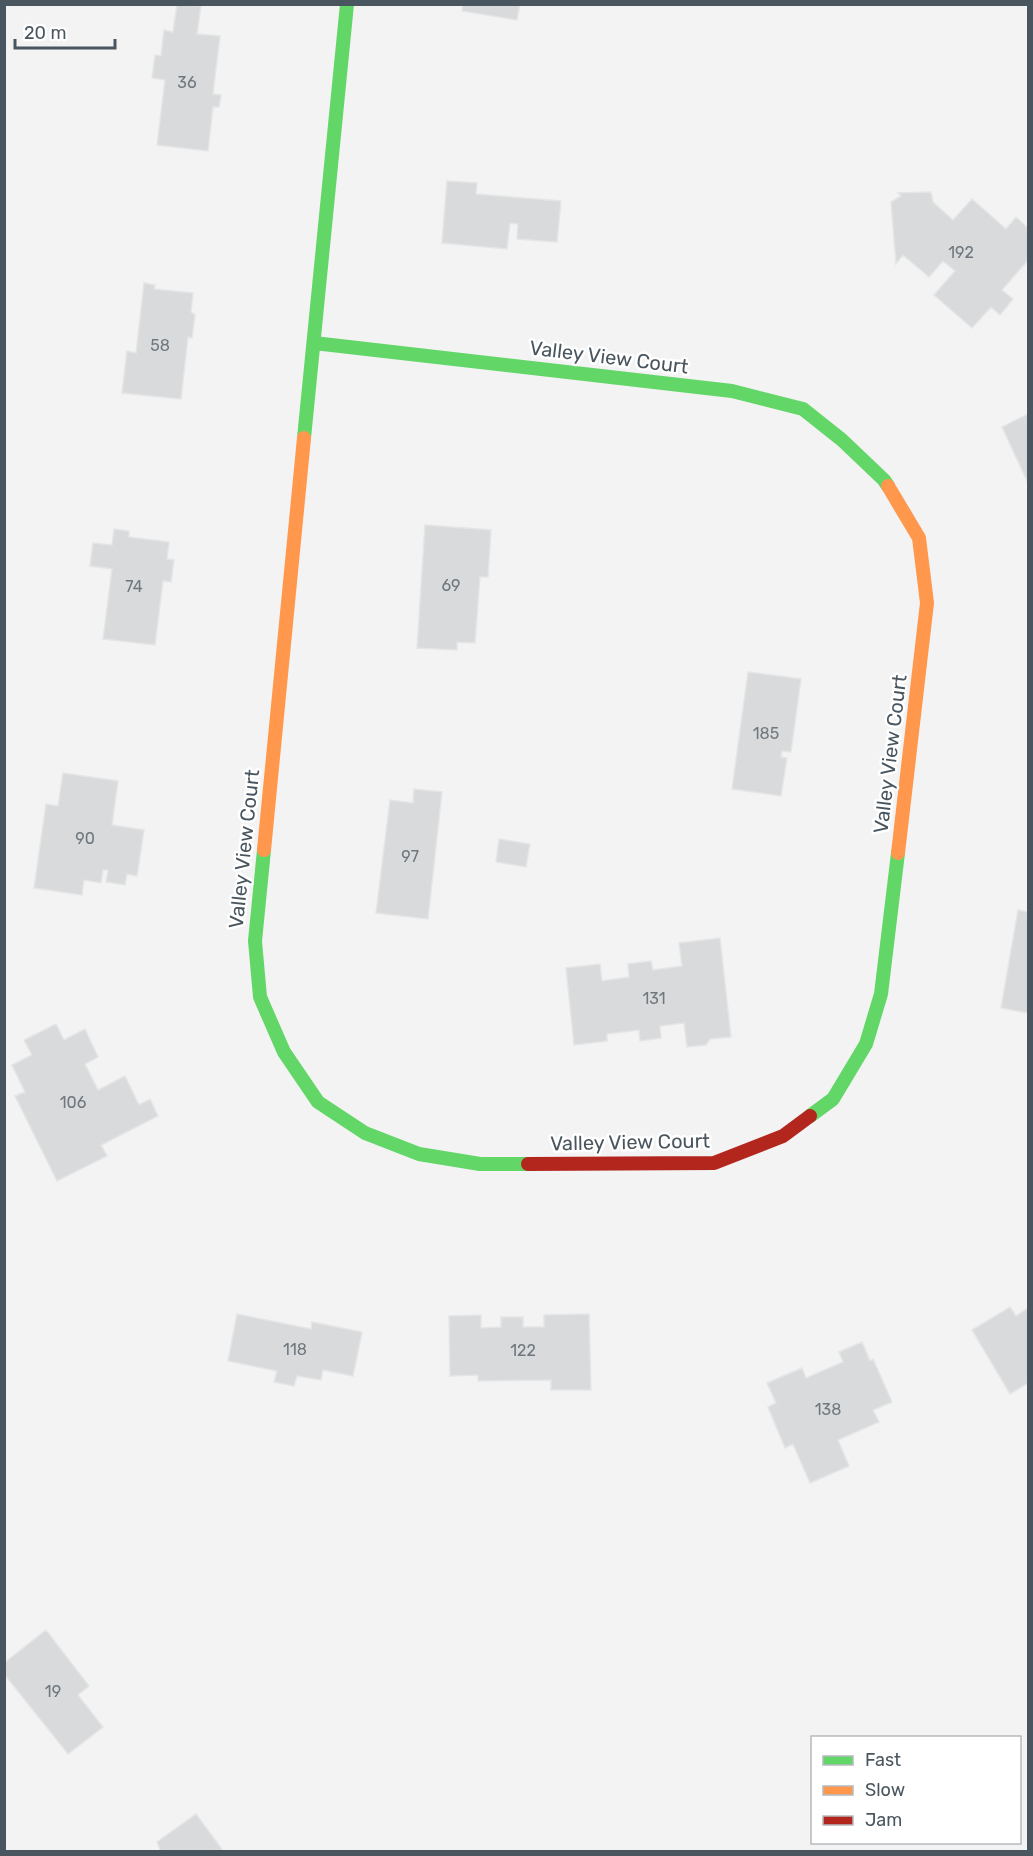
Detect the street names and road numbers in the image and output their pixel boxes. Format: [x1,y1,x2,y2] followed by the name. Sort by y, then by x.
[528,335,690,379] street label: Valley View Court
[868,673,912,835] street label: Valley View Court
[224,768,264,930] street label: Valley View Court
[550,1129,710,1155] street label: Valley View Court

